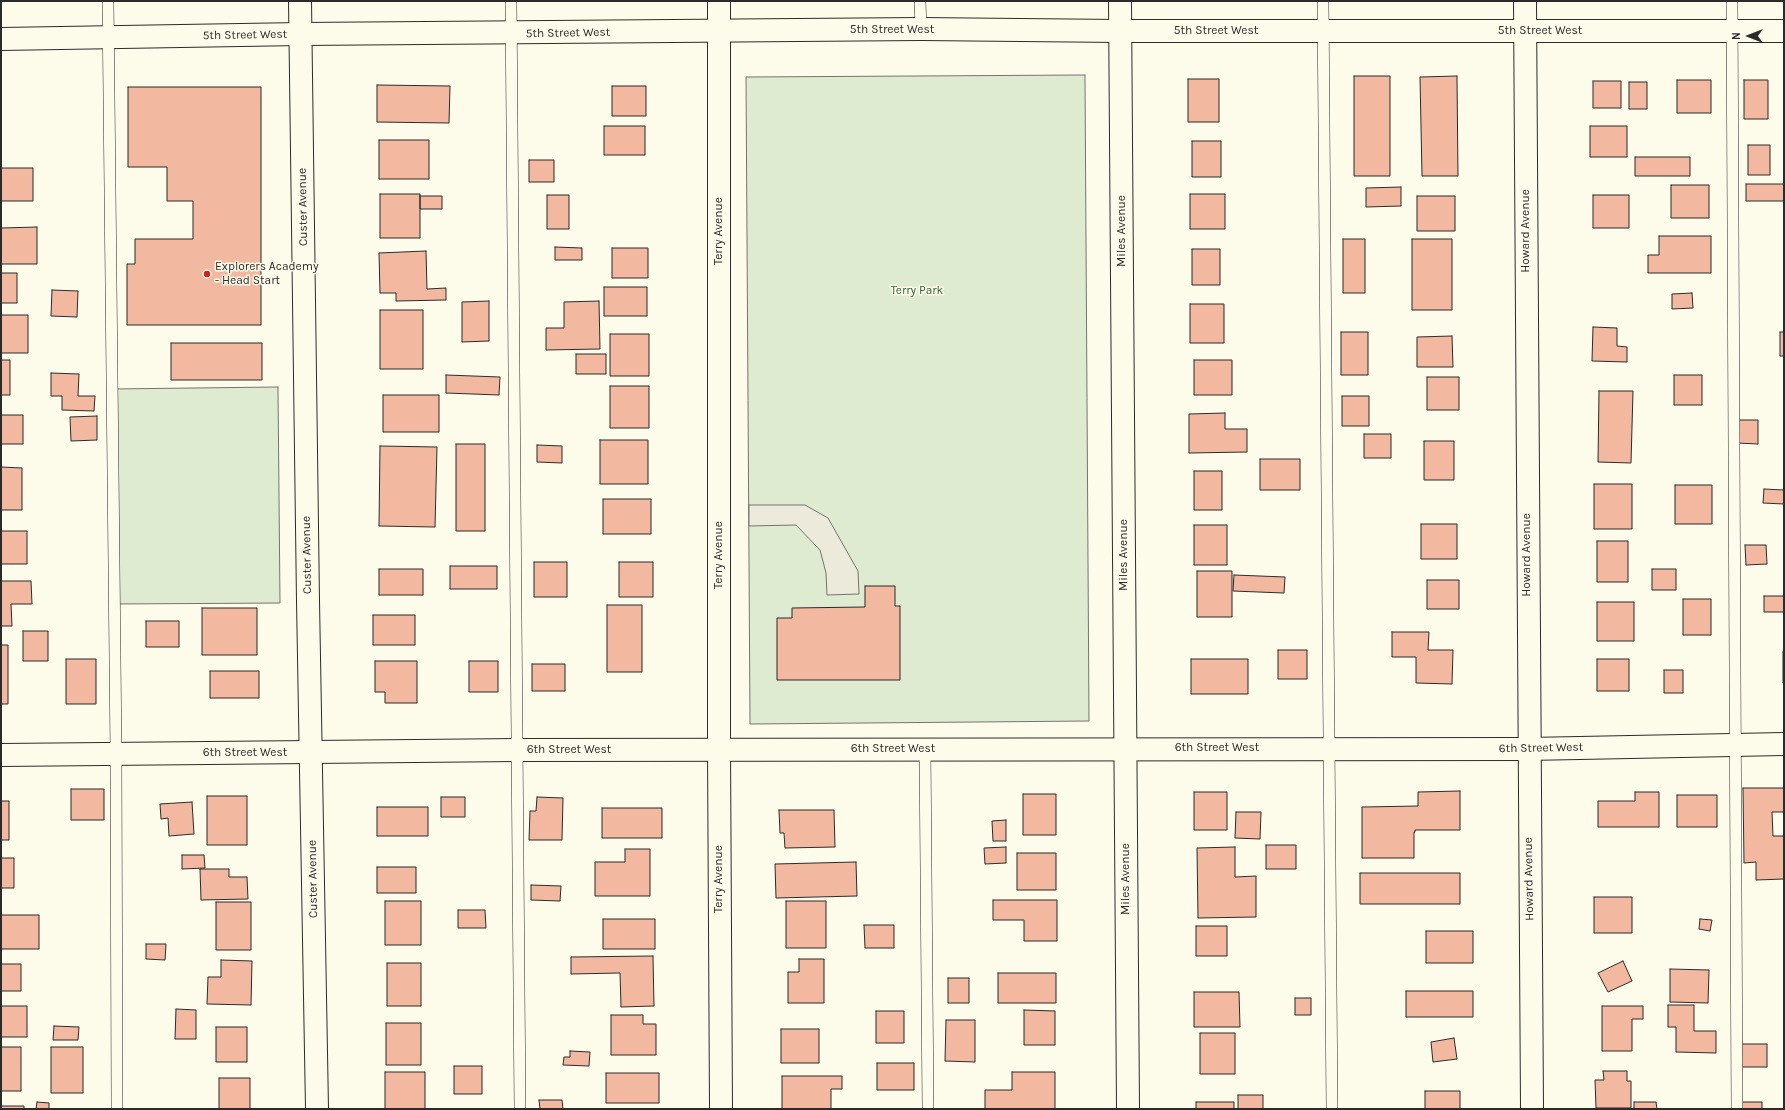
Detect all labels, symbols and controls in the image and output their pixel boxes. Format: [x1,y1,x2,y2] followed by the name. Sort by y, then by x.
[1729,16,1769,56] north arrow
[850,23,934,37] street label: 5th Street West
[1174,24,1258,38] street label: 5th Street West
[1498,24,1582,38] street label: 5th Street West
[526,25,610,41] street label: 5th Street West
[203,27,287,43] street label: 5th Street West
[1730,32,1743,40] text: N
[295,168,311,246] street label: Custer Avenue
[1519,189,1533,273] street label: Howard Avenue
[1115,195,1129,267] street label: Miles Avenue
[712,197,726,265] street label: Terry Avenue
[215,260,319,288] place label: Explorers Academy - Head Start
[202,269,212,279] marker: Explorers Academy - Head Start
[891,284,943,298] park label: Terry Park
[1520,513,1534,597] street label: Howard Avenue
[299,516,315,594] street label: Custer Avenue
[1117,519,1131,591] street label: Miles Avenue
[712,521,726,589] street label: Terry Avenue
[1499,740,1583,756] street label: 6th Street West
[1175,741,1259,755] street label: 6th Street West
[851,742,935,756] street label: 6th Street West
[527,743,611,757] street label: 6th Street West
[203,746,287,760] street label: 6th Street West
[1521,837,1537,921] street label: Howard Avenue
[305,840,321,918] street label: Custer Avenue
[1119,843,1133,915] street label: Miles Avenue
[712,845,726,913] street label: Terry Avenue

